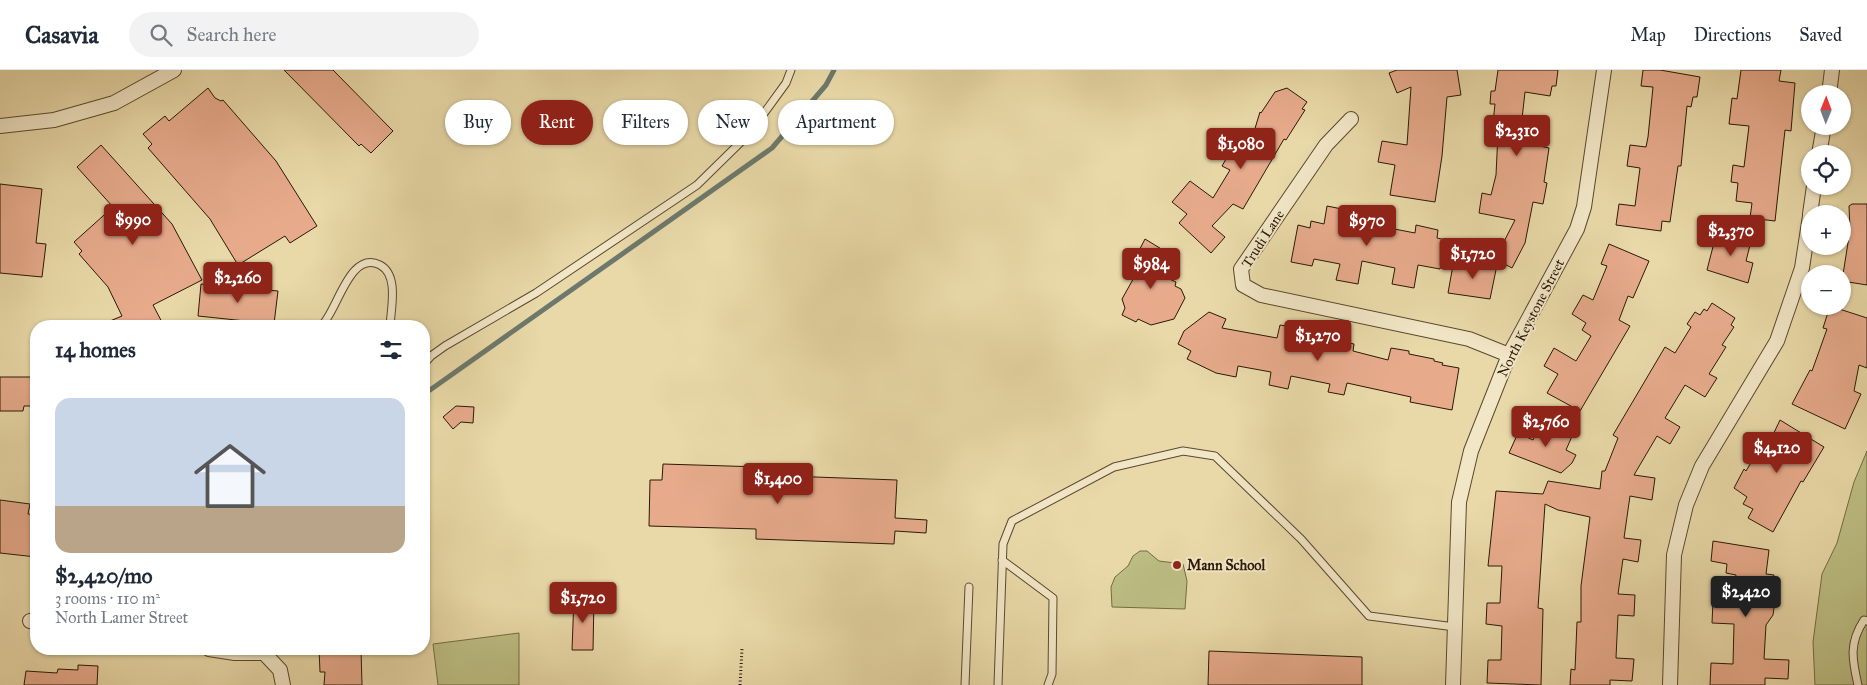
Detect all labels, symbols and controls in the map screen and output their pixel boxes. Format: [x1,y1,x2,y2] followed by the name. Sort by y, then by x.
[129,12,479,57] search box
[25,20,99,50] text: Casavia
[147,21,175,49] icon: search
[187,23,276,46] text: Search here
[1630,24,1666,46] text: Map
[1694,24,1771,46] text: Directions
[1799,24,1842,46] text: Saved
[1801,85,1851,135] north arrow
[1801,85,1851,315] map controls
[445,100,511,145] chip: Buy
[521,100,593,145] chip: Rent
[603,100,688,145] chip: Filters
[698,100,768,145] chip: New
[778,100,894,145] chip: Apartment
[1476,114,1558,157] pin: $2,310
[1495,121,1539,140] text: $2,310
[1200,128,1282,170] pin: $1,080
[1217,134,1265,153] text: $1,080
[1801,145,1851,195] button: locate
[103,204,163,246] pin: $990
[1337,204,1397,247] pin: $970
[1801,205,1851,255] button: +
[1238,207,1288,271] street label: Trudi Lane
[115,210,151,229] text: $990
[1349,211,1385,230] text: $970
[1690,214,1772,257] pin: $2,370
[1708,221,1754,240] text: $2,370
[1432,238,1514,280] pin: $1,720
[1451,244,1495,263] text: $1,720
[1121,248,1181,290] pin: $984
[1133,254,1169,273] text: $984
[1494,256,1568,380] street label: North Keystone Street
[197,262,279,304] pin: $2,260
[1801,265,1851,315] button: −
[214,268,262,287] text: $2,260
[1277,320,1359,362] pin: $1,270
[1295,326,1341,345] text: $1,270
[377,336,405,364] icon: filters
[55,337,136,363] text: 14 homes
[1505,406,1587,448] pin: $2,760
[1522,412,1570,431] text: $2,760
[185,431,275,521] icon: home
[1736,432,1818,474] pin: $4,120
[1754,438,1800,457] text: $4,120
[737,462,819,505] pin: $1,400
[754,469,802,488] text: $1,400
[1187,557,1266,574] place label: Mann School
[1171,559,1183,571] marker: Mann School
[55,563,152,589] text: $2,420/mo
[1705,576,1787,618] pin: $2,420
[542,582,624,624] pin: $1,720
[1722,582,1770,601] text: $2,420
[561,588,605,607] text: $1,720
[55,589,160,608] text: 3 rooms · 110 m²
[55,608,188,627] text: North Lamer Street

